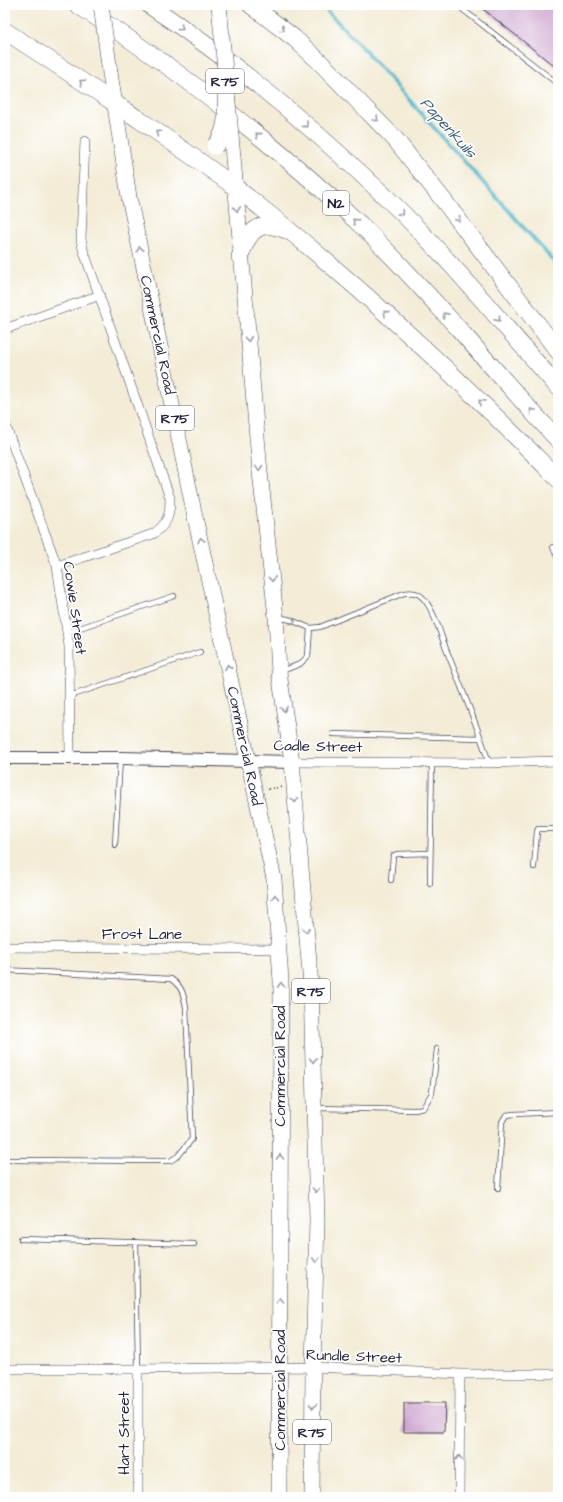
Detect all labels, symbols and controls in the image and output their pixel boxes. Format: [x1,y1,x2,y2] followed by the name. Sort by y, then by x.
[177,23,184,31] one-way arrow
[278,24,285,31] one-way arrow
[206,69,244,93] road number: R75
[79,79,86,87] one-way arrow
[415,93,482,164] water label: Papenkuils
[371,114,379,122] one-way arrow
[301,120,308,127] one-way arrow
[155,130,162,138] one-way arrow
[255,132,262,139] one-way arrow
[323,191,349,215] road number: N2
[233,206,242,212] one-way arrow
[396,208,404,216] one-way arrow
[454,215,461,222] one-way arrow
[352,218,360,225] one-way arrow
[136,246,144,252] one-way arrow
[135,274,180,397] street label: Commercial Road
[384,311,391,318] one-way arrow
[443,312,450,319] one-way arrow
[494,314,501,322] one-way arrow
[243,336,252,342] one-way arrow
[478,400,486,407] one-way arrow
[156,406,194,430] road number: R75
[530,409,537,416] one-way arrow
[255,465,264,471] one-way arrow
[197,537,205,544] one-way arrow
[58,560,91,656] street label: Cowie Street
[267,576,276,582] one-way arrow
[290,617,297,625] one-way arrow
[224,664,233,671] one-way arrow
[222,685,267,808] street label: Commercial Road
[279,705,288,712] one-way arrow
[273,735,363,758] street label: Cadle Street
[291,797,300,803] one-way arrow
[271,894,279,900] one-way arrow
[102,924,182,945] street label: Frost Lane
[302,927,311,933] one-way arrow
[292,979,330,1003] road number: R75
[276,982,285,988] one-way arrow
[270,1005,291,1127] street label: Commercial Road
[309,1057,317,1063] one-way arrow
[276,1154,284,1160] one-way arrow
[312,1187,320,1193] one-way arrow
[312,1257,320,1263] one-way arrow
[276,1298,284,1304] one-way arrow
[270,1329,291,1451] street label: Commercial Road
[306,1344,402,1369] street label: Rundle Street
[114,1391,135,1475] street label: Hart Street
[309,1403,317,1409] one-way arrow
[293,1420,331,1444] road number: R75
[455,1455,463,1461] one-way arrow

